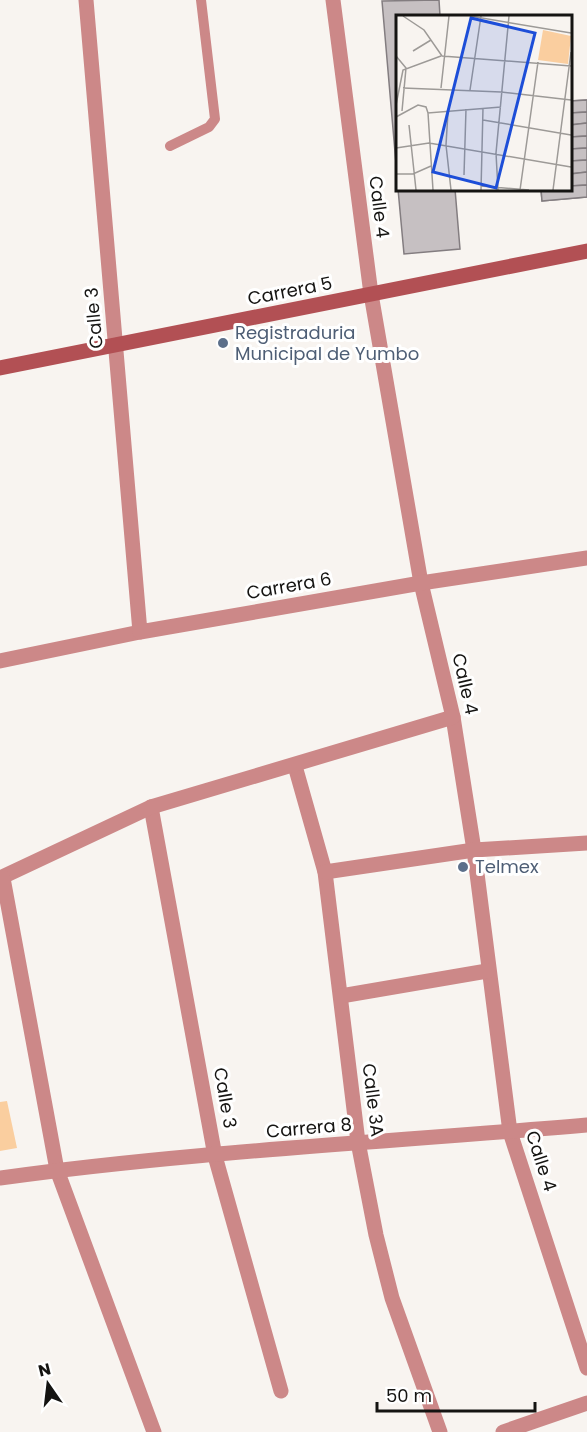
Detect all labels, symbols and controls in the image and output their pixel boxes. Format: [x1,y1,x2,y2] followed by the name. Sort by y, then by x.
[396,15,572,190] inset map
[363,175,396,239] street label: Calle 4
[245,270,334,311] street label: Carrera 5
[78,286,109,350] street label: Calle 3
[235,320,419,366] place label: Registraduria Municipal de Yumbo
[216,336,230,350] marker: Registraduria Municipal de Yumbo
[245,566,333,605] street label: Carrera 6
[446,651,485,717] street label: Calle 4
[475,854,539,879] place label: Telmex
[456,860,470,874] marker: Telmex
[357,1062,390,1138] street label: Calle 3A
[208,1065,243,1130] street label: Calle 3
[265,1111,353,1144] street label: Carrera 8
[520,1127,563,1194] street label: Calle 4
[18,1354,78,1414] north arrow
[36,1357,53,1383] text: N
[377,1375,534,1413] scale bar
[386,1383,432,1408] text: 50 m

